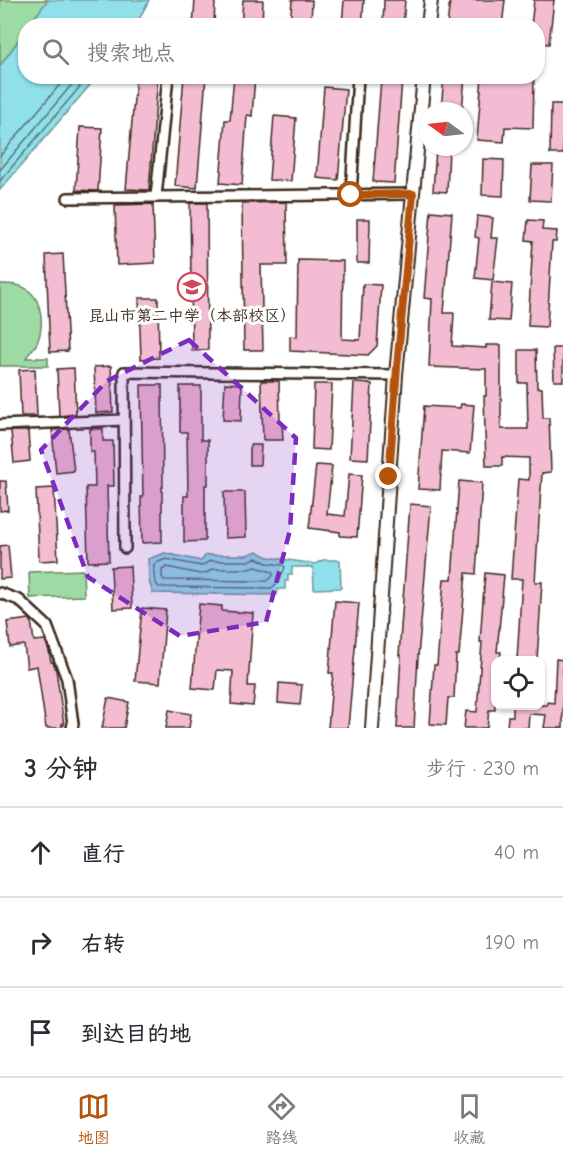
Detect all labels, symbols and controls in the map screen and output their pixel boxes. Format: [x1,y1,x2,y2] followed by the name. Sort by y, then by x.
[18,18,545,84] search box
[39,35,72,68] icon: search
[87,40,175,66] text: 搜索地点
[419,102,473,156] north arrow
[337,181,363,207] route start
[176,271,208,303] school or university icon: 昆山市第二中学（本部校区）
[88,307,296,325] place label: 昆山市第二中学（本部校区）
[375,463,401,489] route end
[491,656,545,710] map controls
[491,656,545,710] button: locate
[24,754,98,784] text: 3 分钟
[426,757,539,780] text: 步行 · 230 m
[24,836,57,869] icon: ahead
[81,841,125,867] text: 直行
[494,841,539,864] text: 40 m
[24,926,57,959] icon: right
[81,931,125,957] text: 右转
[485,931,539,954] text: 190 m
[24,1016,57,1049] icon: arrive
[81,1021,191,1047] text: 到达目的地
[77,1090,110,1148] tab: 地图
[265,1090,298,1148] tab: 路线
[453,1090,486,1148] tab: 收藏

